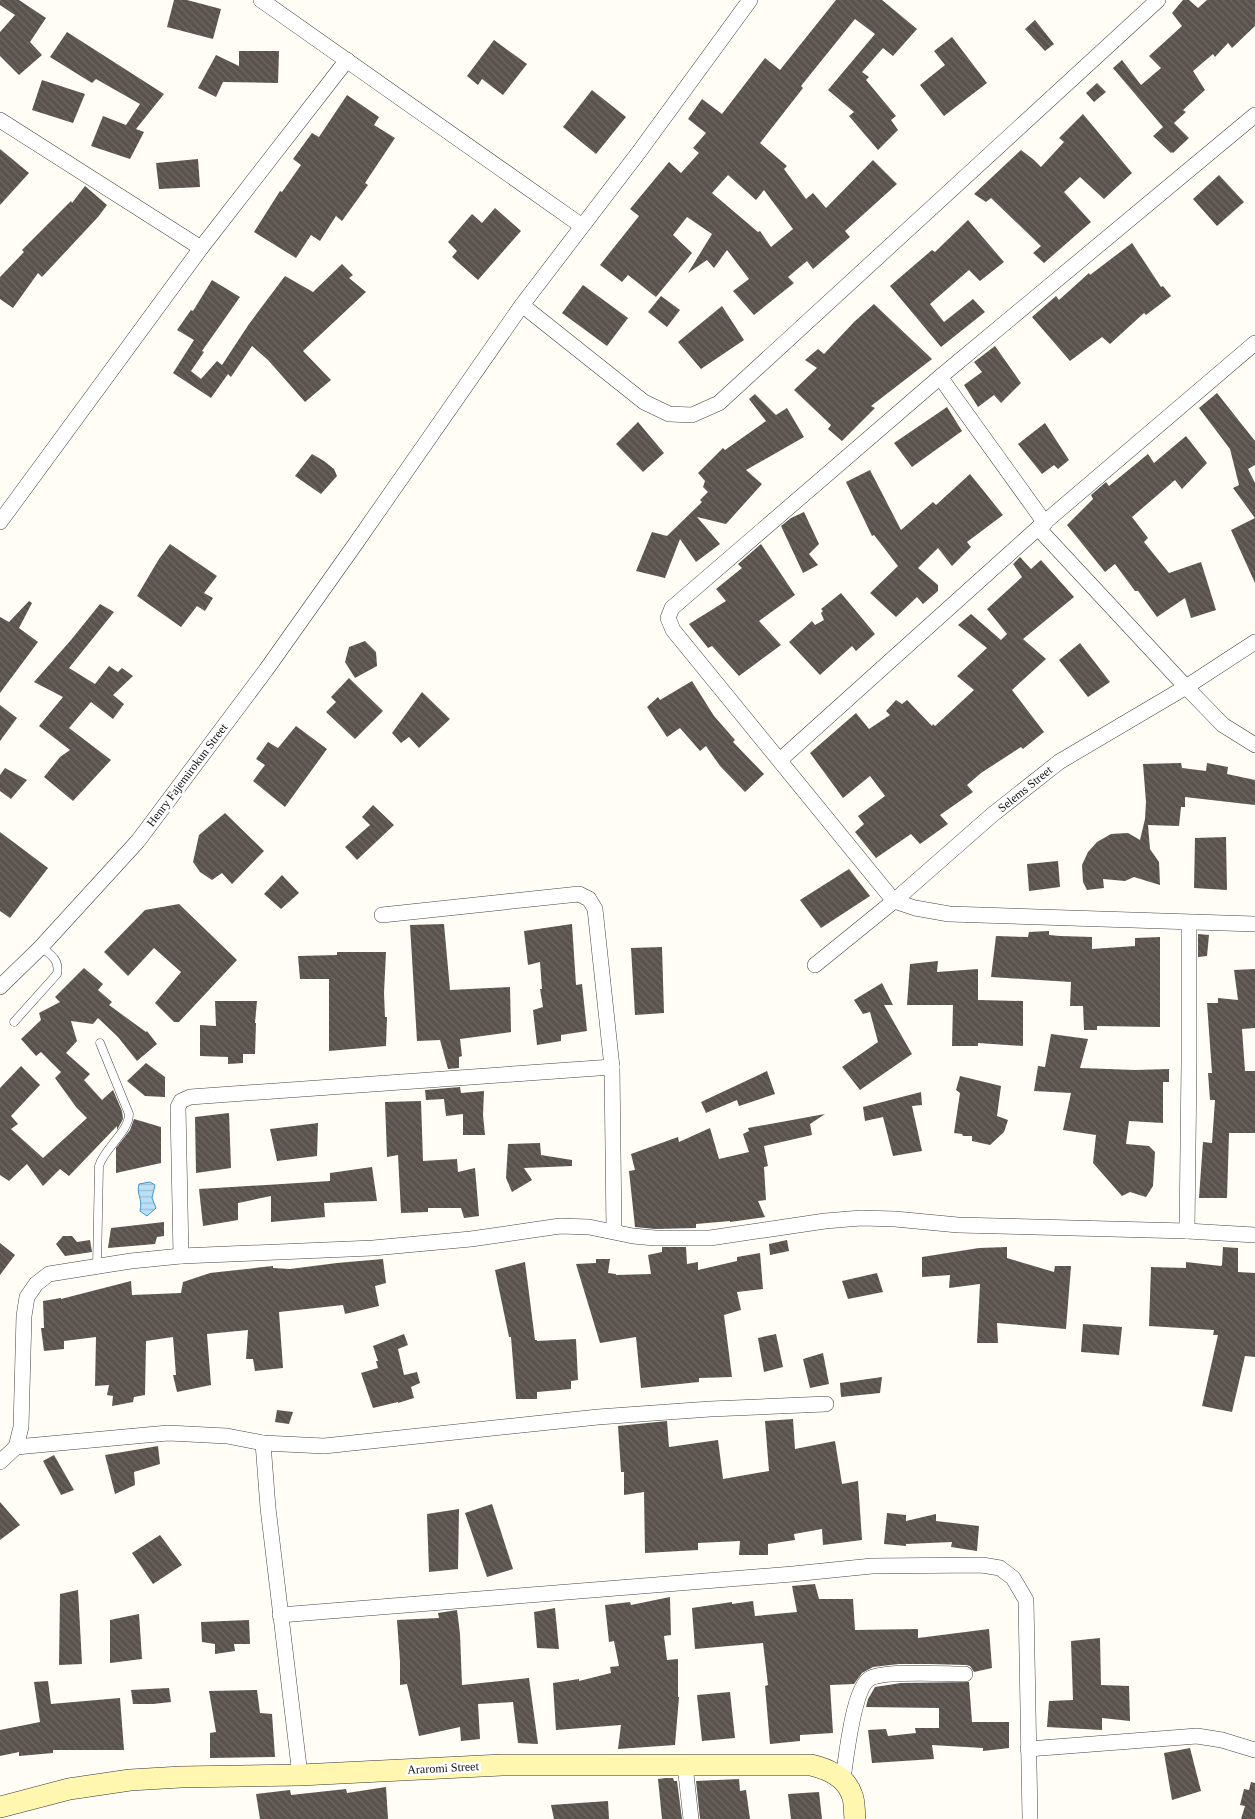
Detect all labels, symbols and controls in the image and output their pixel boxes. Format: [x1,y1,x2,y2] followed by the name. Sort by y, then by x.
[144,720,231,829] street label: Henry Fajemirokun Street
[995,762,1055,815] street label: Selems Street
[407,1759,480,1777] street label: Araromi Street

